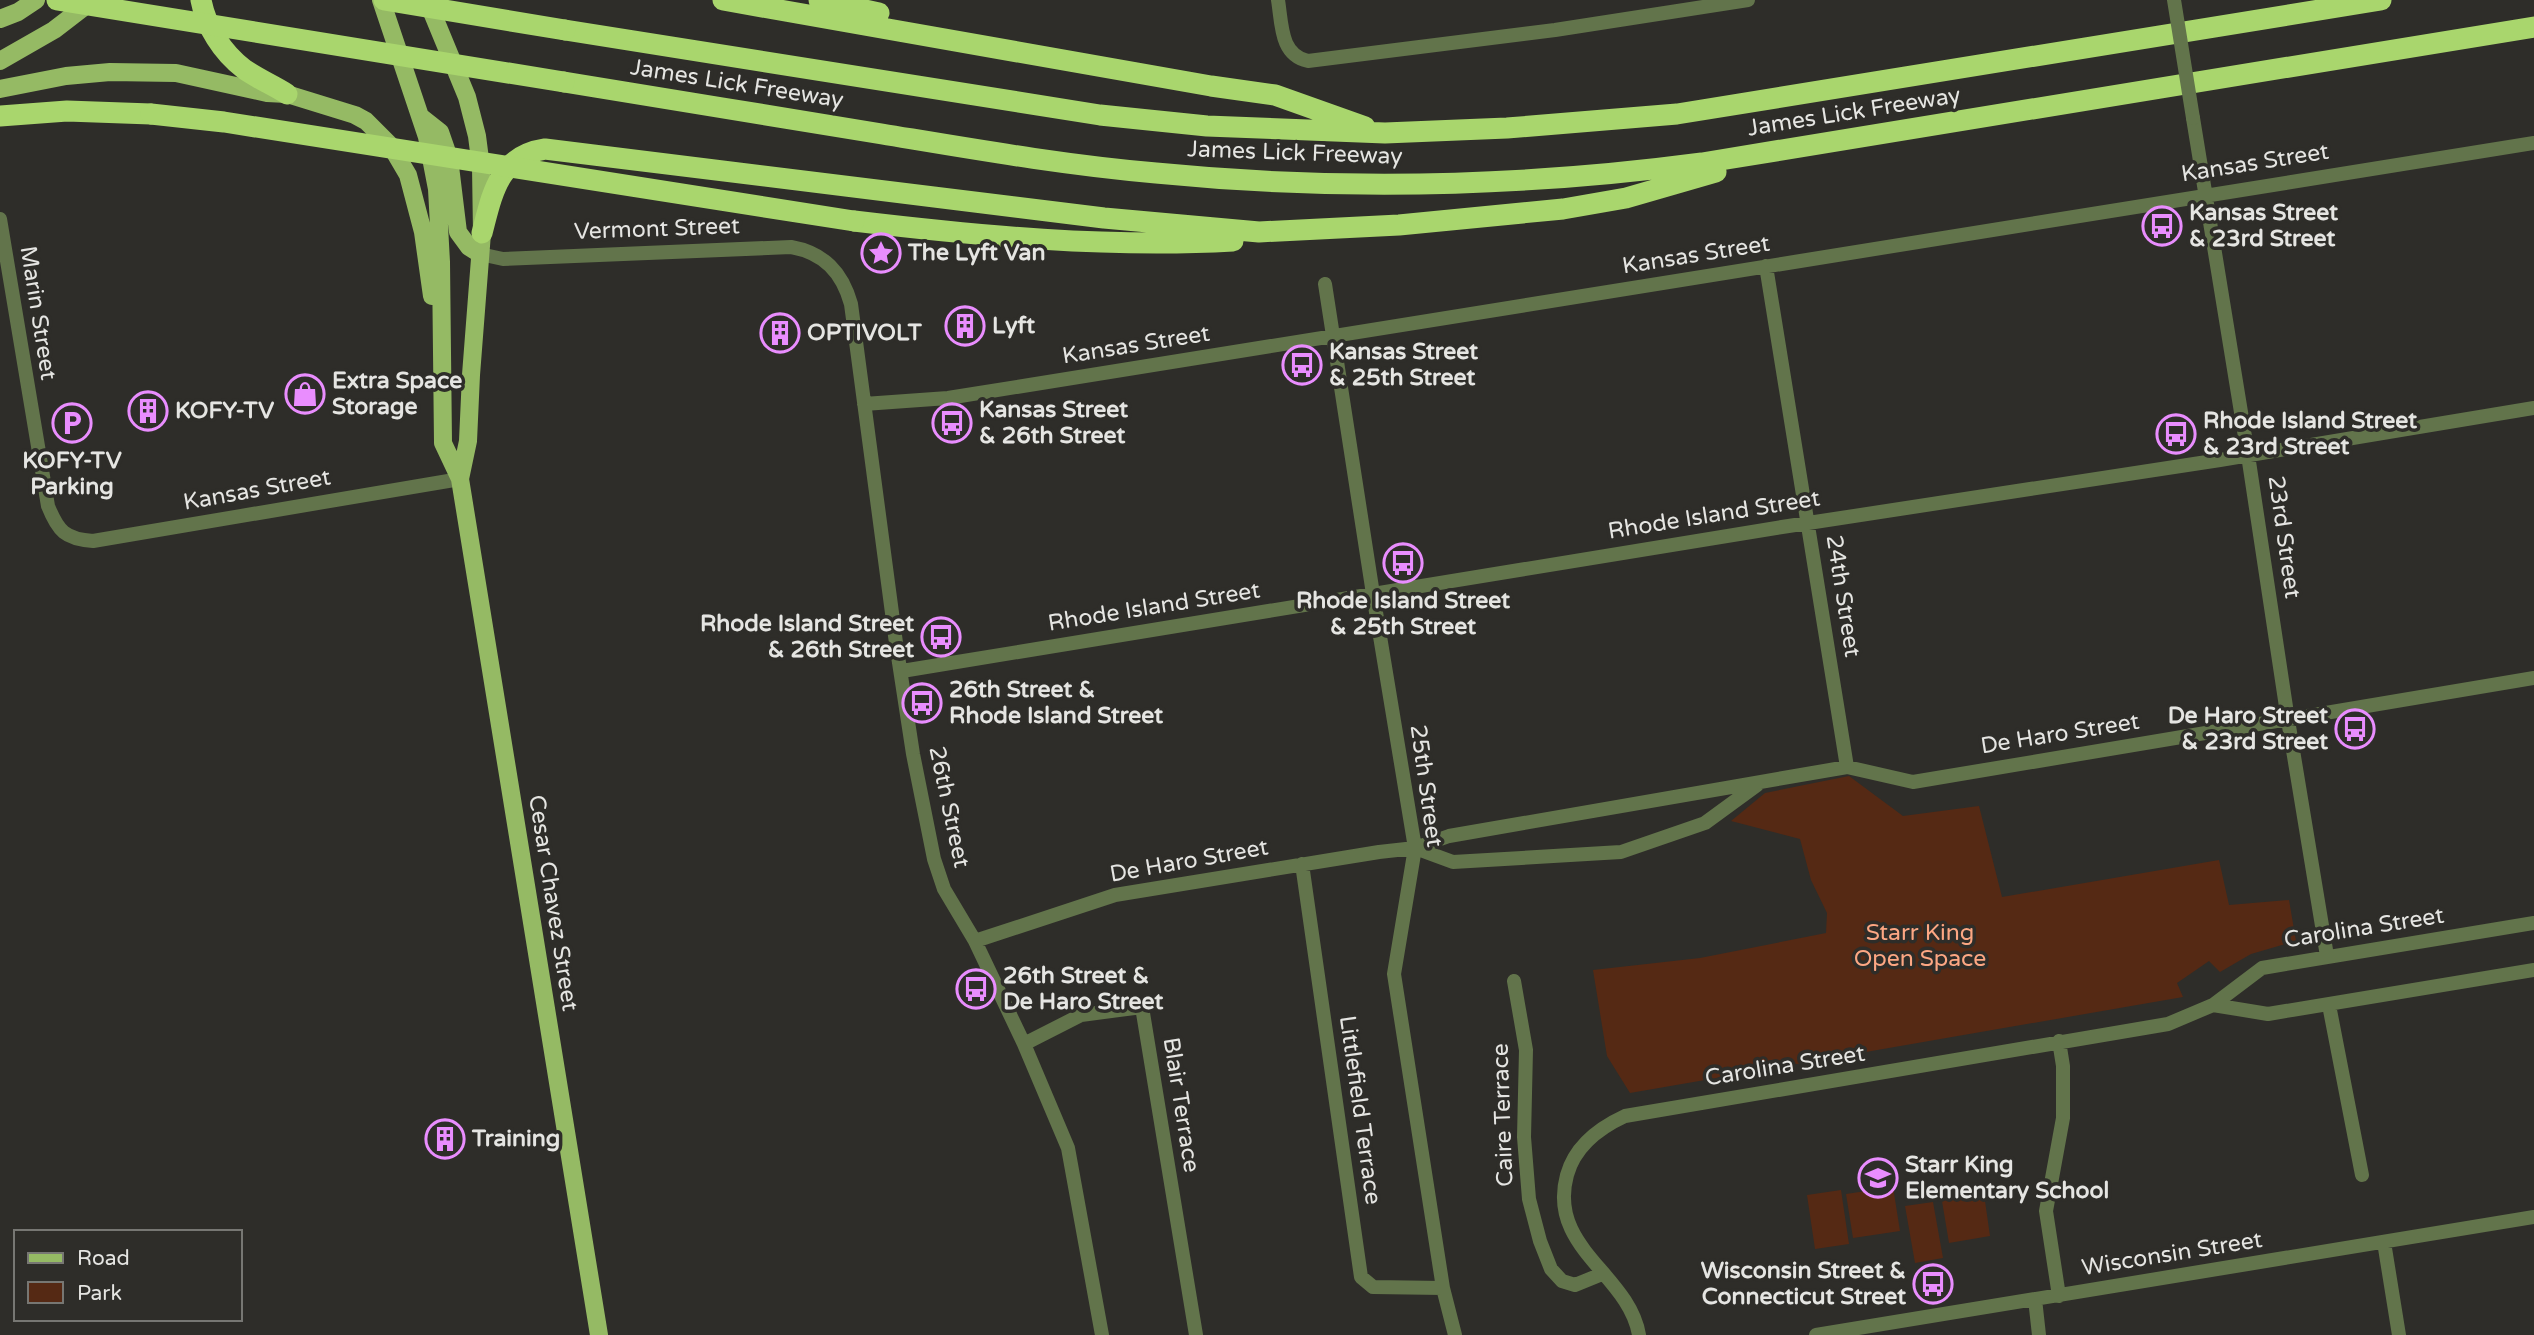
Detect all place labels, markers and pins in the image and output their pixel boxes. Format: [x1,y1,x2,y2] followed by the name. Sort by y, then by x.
[2189,199,2338,253] place label: Kansas Street & 23rd Street
[2141,205,2183,247] bus stop icon: Kansas Street & 23rd Street
[860,232,902,274] place icon: The Lyft Van
[907,239,1045,267] place label: The Lyft Van
[944,305,986,347] building icon: Lyft
[759,312,801,354] building icon: OPTIVOLT
[992,312,1035,340] place label: Lyft
[807,319,923,347] place label: OPTIVOLT
[1329,338,1478,392] place label: Kansas Street & 25th Street
[1281,344,1323,386] bus stop icon: Kansas Street & 25th Street
[332,367,462,421] place label: Extra Space Storage
[284,373,326,415] shop icon: Extra Space Storage
[127,390,169,432] building icon: KOFY-TV
[979,396,1128,450] place label: Kansas Street & 26th Street
[175,397,274,425] place label: KOFY-TV
[51,402,93,444] parking icon: KOFY-TV Parking
[931,402,973,444] bus stop icon: Kansas Street & 26th Street
[2203,407,2417,461] place label: Rhode Island Street & 23rd Street
[2155,413,2197,455] bus stop icon: Rhode Island Street & 23rd Street
[22,447,122,501] place label: KOFY-TV Parking
[1382,542,1424,584] bus stop icon: Rhode Island Street & 25th Street
[1296,587,1510,641] place label: Rhode Island Street & 25th Street
[700,610,914,664] place label: Rhode Island Street & 26th Street
[920,616,962,658] bus stop icon: Rhode Island Street & 26th Street
[949,676,1163,730] place label: 26th Street & Rhode Island Street
[901,682,943,724] bus stop icon: 26th Street & Rhode Island Street
[2168,702,2328,756] place label: De Haro Street & 23rd Street
[2334,708,2376,750] bus stop icon: De Haro Street & 23rd Street
[1003,962,1164,1016] place label: 26th Street & De Haro Street
[955,968,997,1010] bus stop icon: 26th Street & De Haro Street
[424,1118,466,1160] building icon: Training
[471,1125,560,1153] place label: Training
[1905,1151,2109,1205] place label: Starr King Elementary School
[1857,1157,1899,1199] school or university icon: Starr King Elementary School
[1701,1257,1906,1311] place label: Wisconsin Street & Connecticut Street
[1912,1263,1954,1305] bus stop icon: Wisconsin Street & Connecticut Street

